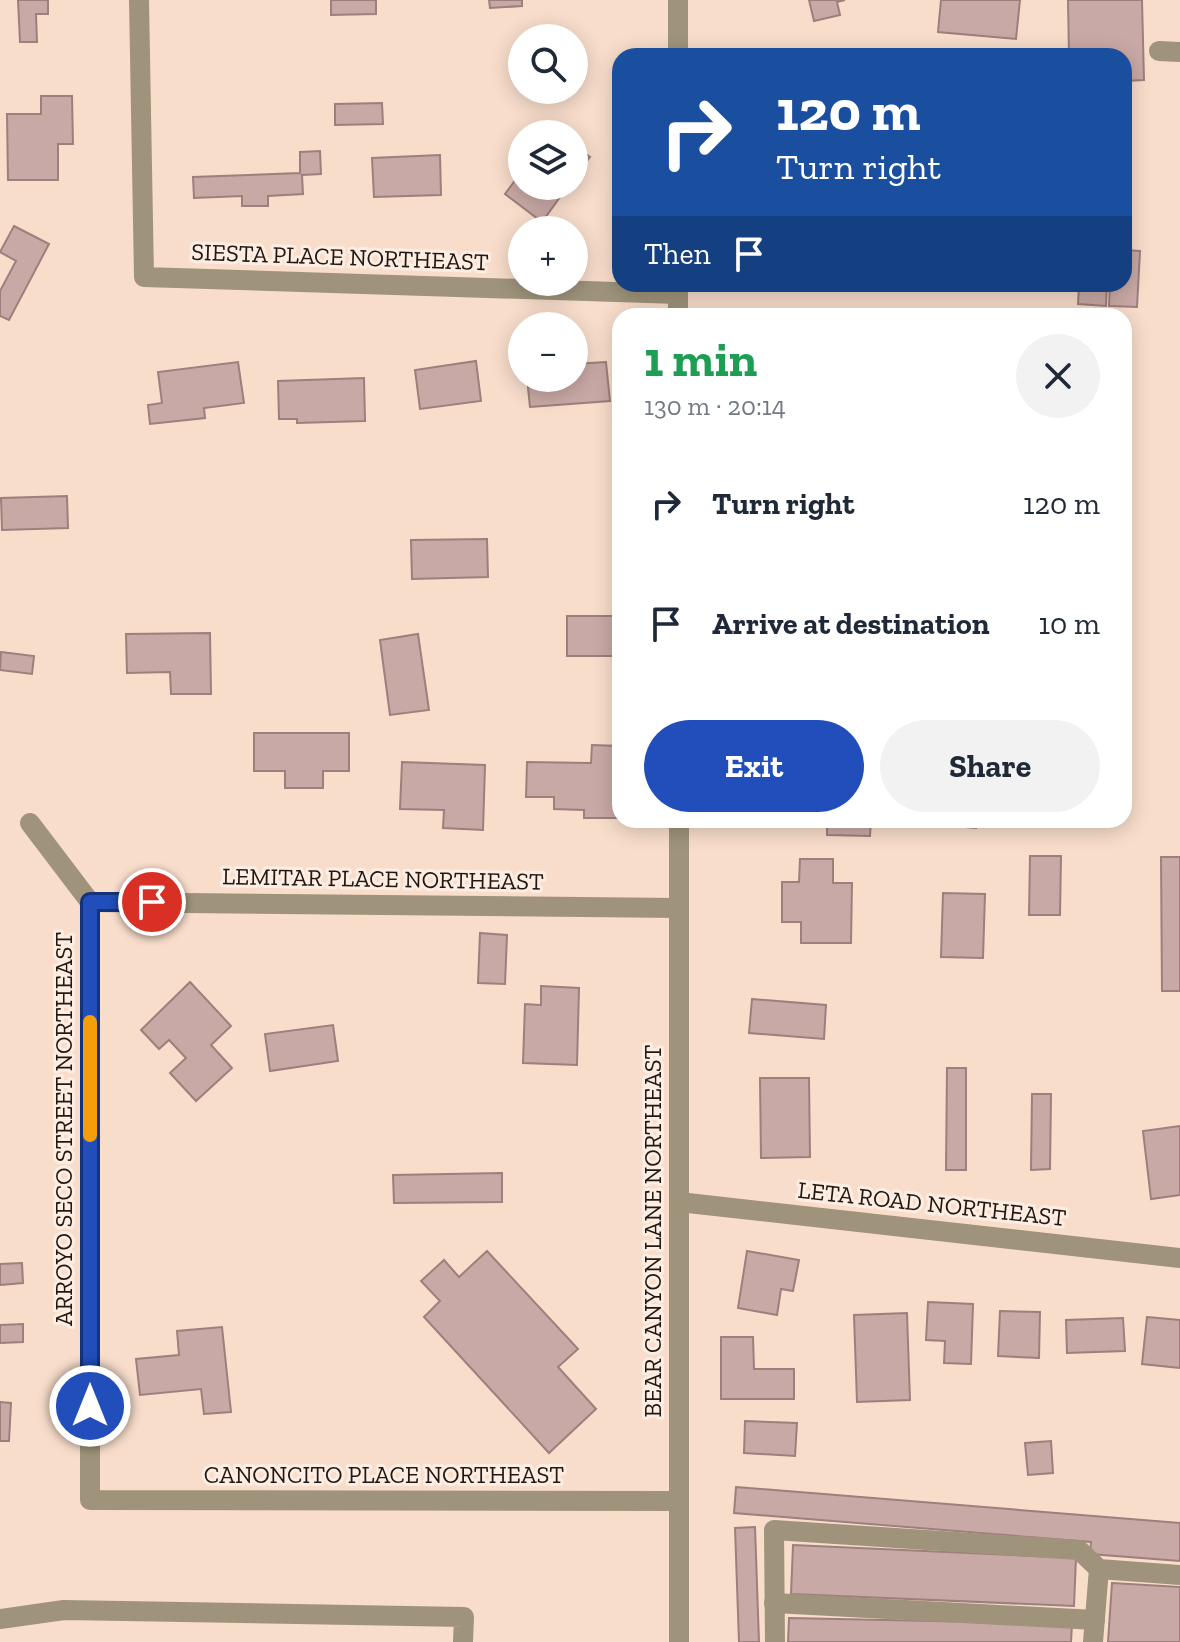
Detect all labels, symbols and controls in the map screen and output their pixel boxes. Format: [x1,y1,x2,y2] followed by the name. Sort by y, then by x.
[508,24,588,392] map controls
[508,24,588,104] button: search
[776,77,920,144] text: 120 m
[644,80,748,184] icon: right
[508,120,588,200] button: layers
[776,145,941,188] text: Turn right
[508,216,588,296] button: +
[727,232,771,276] icon: arrive
[644,236,711,272] text: Then
[191,237,489,276] street label: SIESTA PLACE NORTHEAST
[508,312,588,392] button: −
[644,331,757,388] text: 1 min
[1016,334,1100,418] button: close
[644,390,786,422] text: 130 m · 20:14
[644,482,688,526] icon: right
[712,486,854,522] text: Turn right
[1023,486,1100,522] text: 120 m
[644,602,688,646] icon: arrive
[712,606,989,642] text: Arrive at destination
[1038,606,1100,642] text: 10 m
[644,720,864,812] button: Exit
[880,720,1100,812] button: Share
[222,861,544,896] street label: LEMITAR PLACE NORTHEAST
[118,868,186,936] pin
[130,880,174,924] icon: arrive
[49,932,78,1326] street label: ARROYO SECO STREET NORTHEAST
[638,1044,667,1417] street label: BEAR CANYON LANE NORTHEAST
[796,1175,1068,1232] street label: LETA ROAD NORTHEAST
[48,1364,132,1448] position arrow
[204,1460,564,1489] street label: CANONCITO PLACE NORTHEAST

